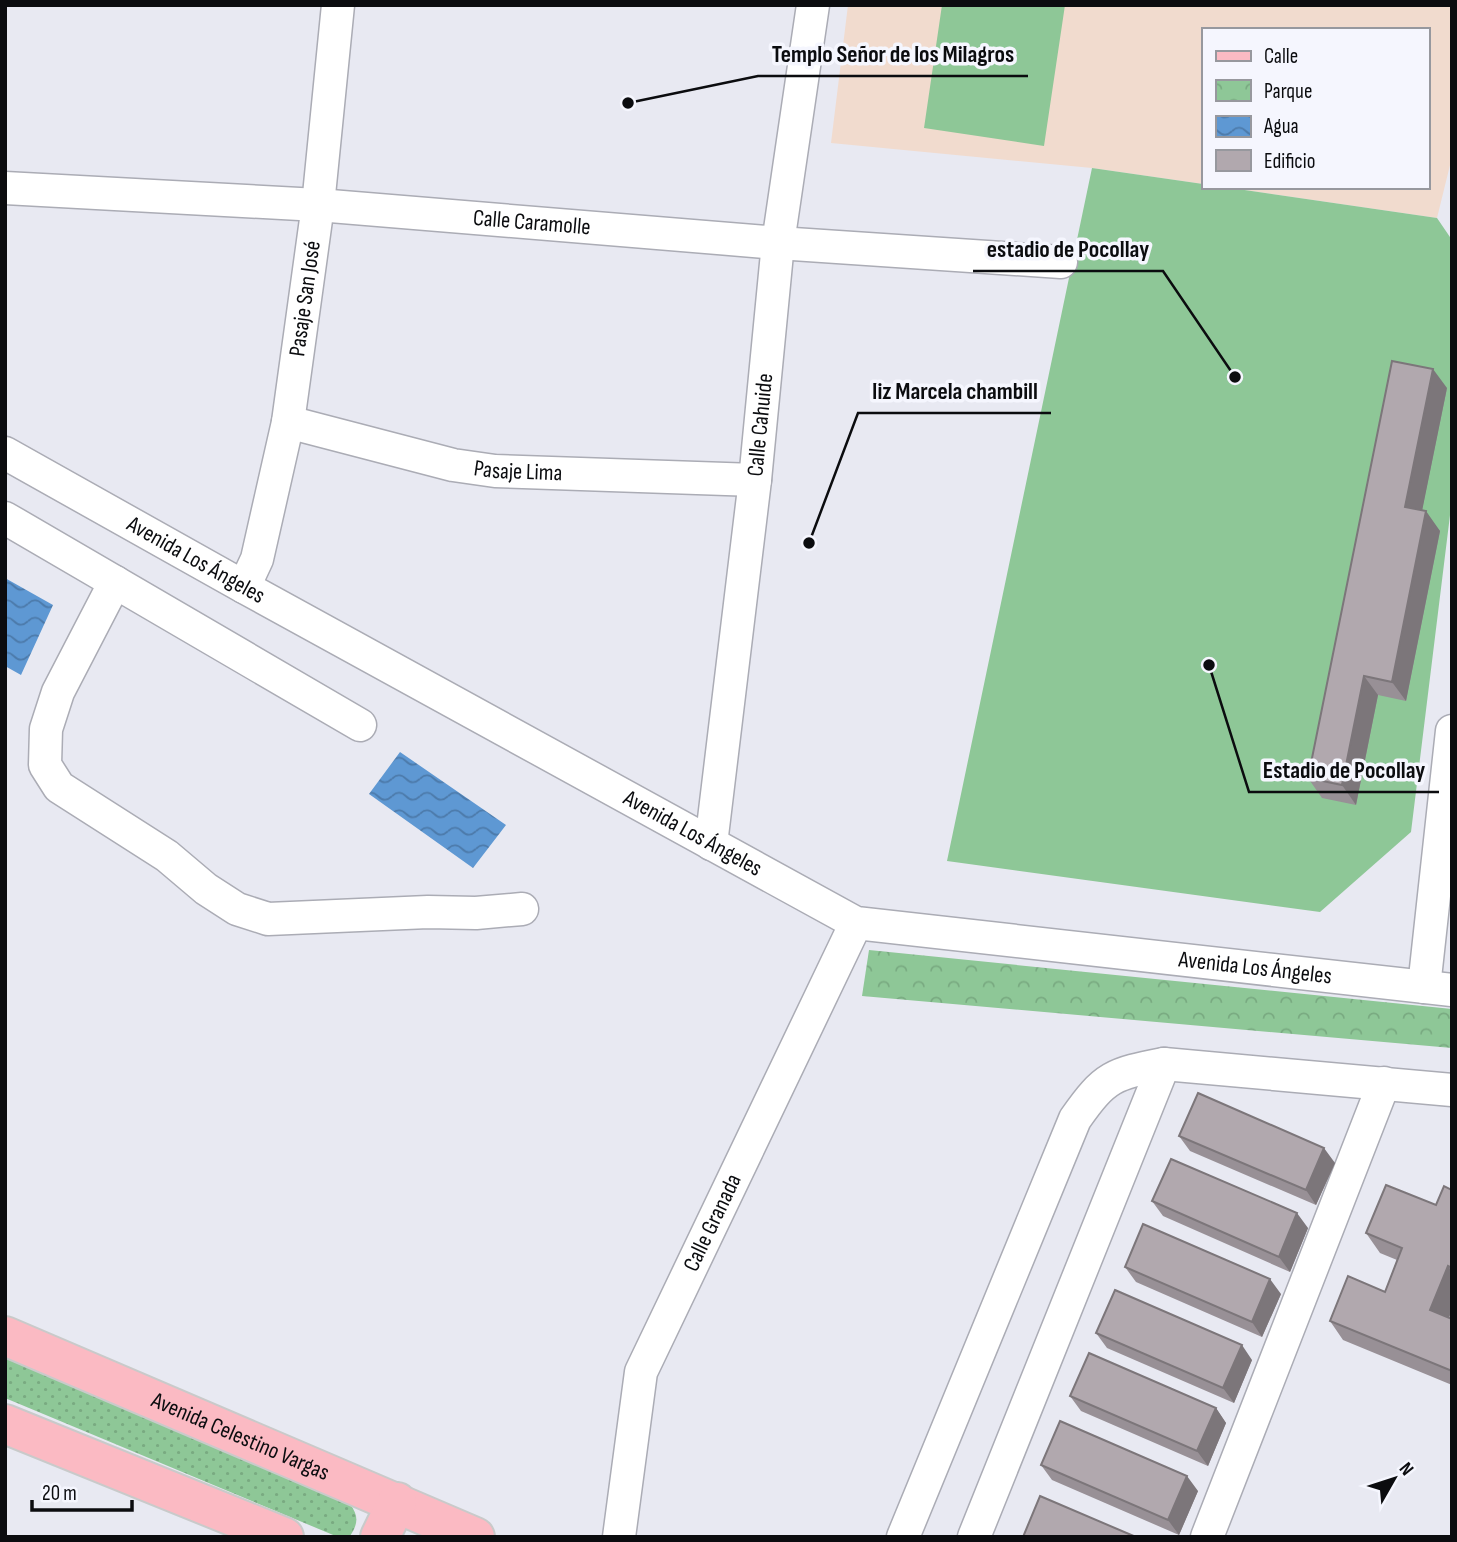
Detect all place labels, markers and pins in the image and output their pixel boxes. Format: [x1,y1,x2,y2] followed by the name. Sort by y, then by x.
[758,31,1028,76] callout: Templo Señor de los Milagros
[973,226,1163,271] callout: estadio de Pocollay
[858,368,1051,413] callout: liz Marcela chambill
[1249,747,1439,792] callout: Estadio de Pocollay

